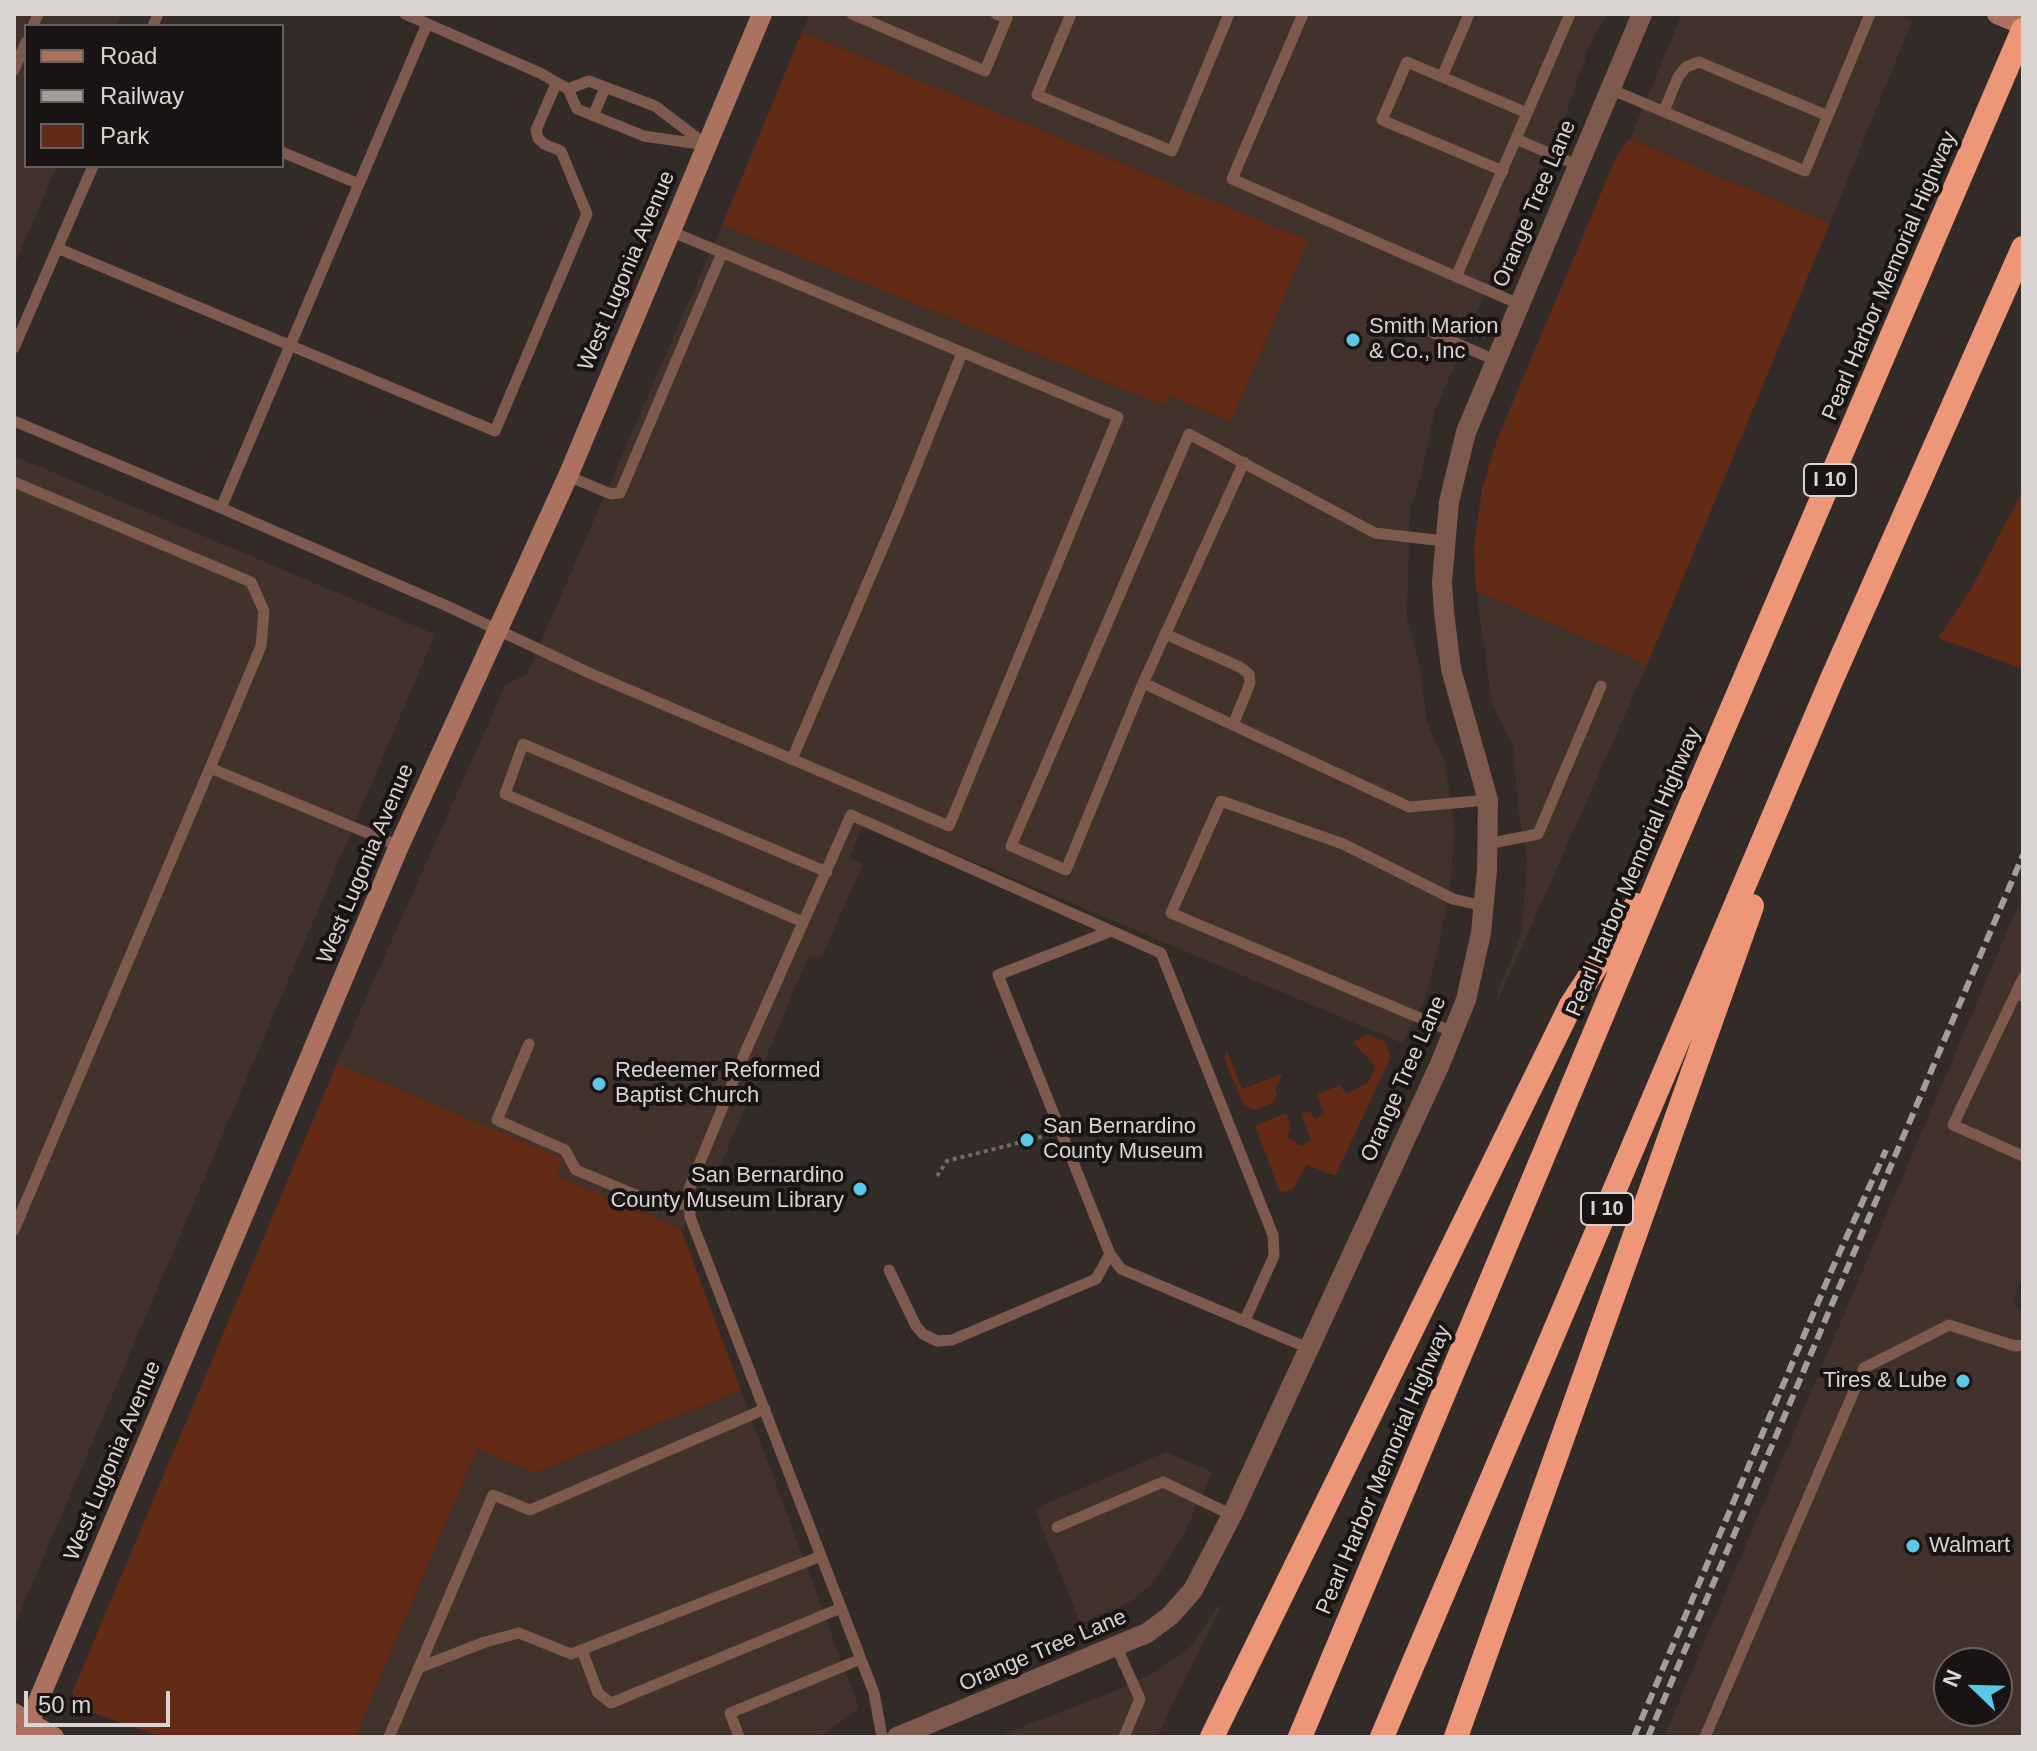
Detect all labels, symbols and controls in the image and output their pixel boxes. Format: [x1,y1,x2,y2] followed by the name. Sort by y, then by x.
[24,24,284,168] legend
[100,42,157,69] text: Road
[100,82,184,109] text: Railway
[1488,116,1582,292] street label: Orange Tree Lane
[100,122,149,149] text: Park
[1817,127,1963,425] street label: Pearl Harbor Memorial Highway
[573,167,681,375] street label: West Lugonia Avenue
[1369,314,1499,366] place label: Smith Marion & Co., Inc
[1344,331,1362,349] marker: Smith Marion & Co., Inc
[1804,464,1856,496] road number: I 10
[1561,723,1707,1021] street label: Pearl Harbor Memorial Highway
[312,760,420,968] street label: West Lugonia Avenue
[1356,992,1452,1166] street label: Orange Tree Lane
[615,1058,820,1110] place label: Redeemer Reformed Baptist Church
[590,1075,608,1093] marker: Redeemer Reformed Baptist Church
[1043,1114,1203,1166] place label: San Bernardino County Museum
[1018,1131,1036,1149] marker: San Bernardino County Museum
[610,1163,844,1214] place label: San Bernardino County Museum Library
[851,1180,869,1198] marker: San Bernardino County Museum Library
[1581,1193,1633,1225] road number: I 10
[1311,1321,1457,1619] street label: Pearl Harbor Memorial Highway
[59,1357,167,1565] street label: West Lugonia Avenue
[1823,1368,1947,1394] place label: Tires & Lube
[1954,1372,1972,1390] marker: Tires & Lube
[1929,1533,2010,1559] place label: Walmart
[1904,1537,1922,1555] marker: Walmart
[955,1604,1131,1698] street label: Orange Tree Lane
[1933,1647,2013,1727] north arrow
[1938,1666,1967,1690] text: N
[28,1675,174,1725] scale bar
[38,1691,91,1718] text: 50 m

